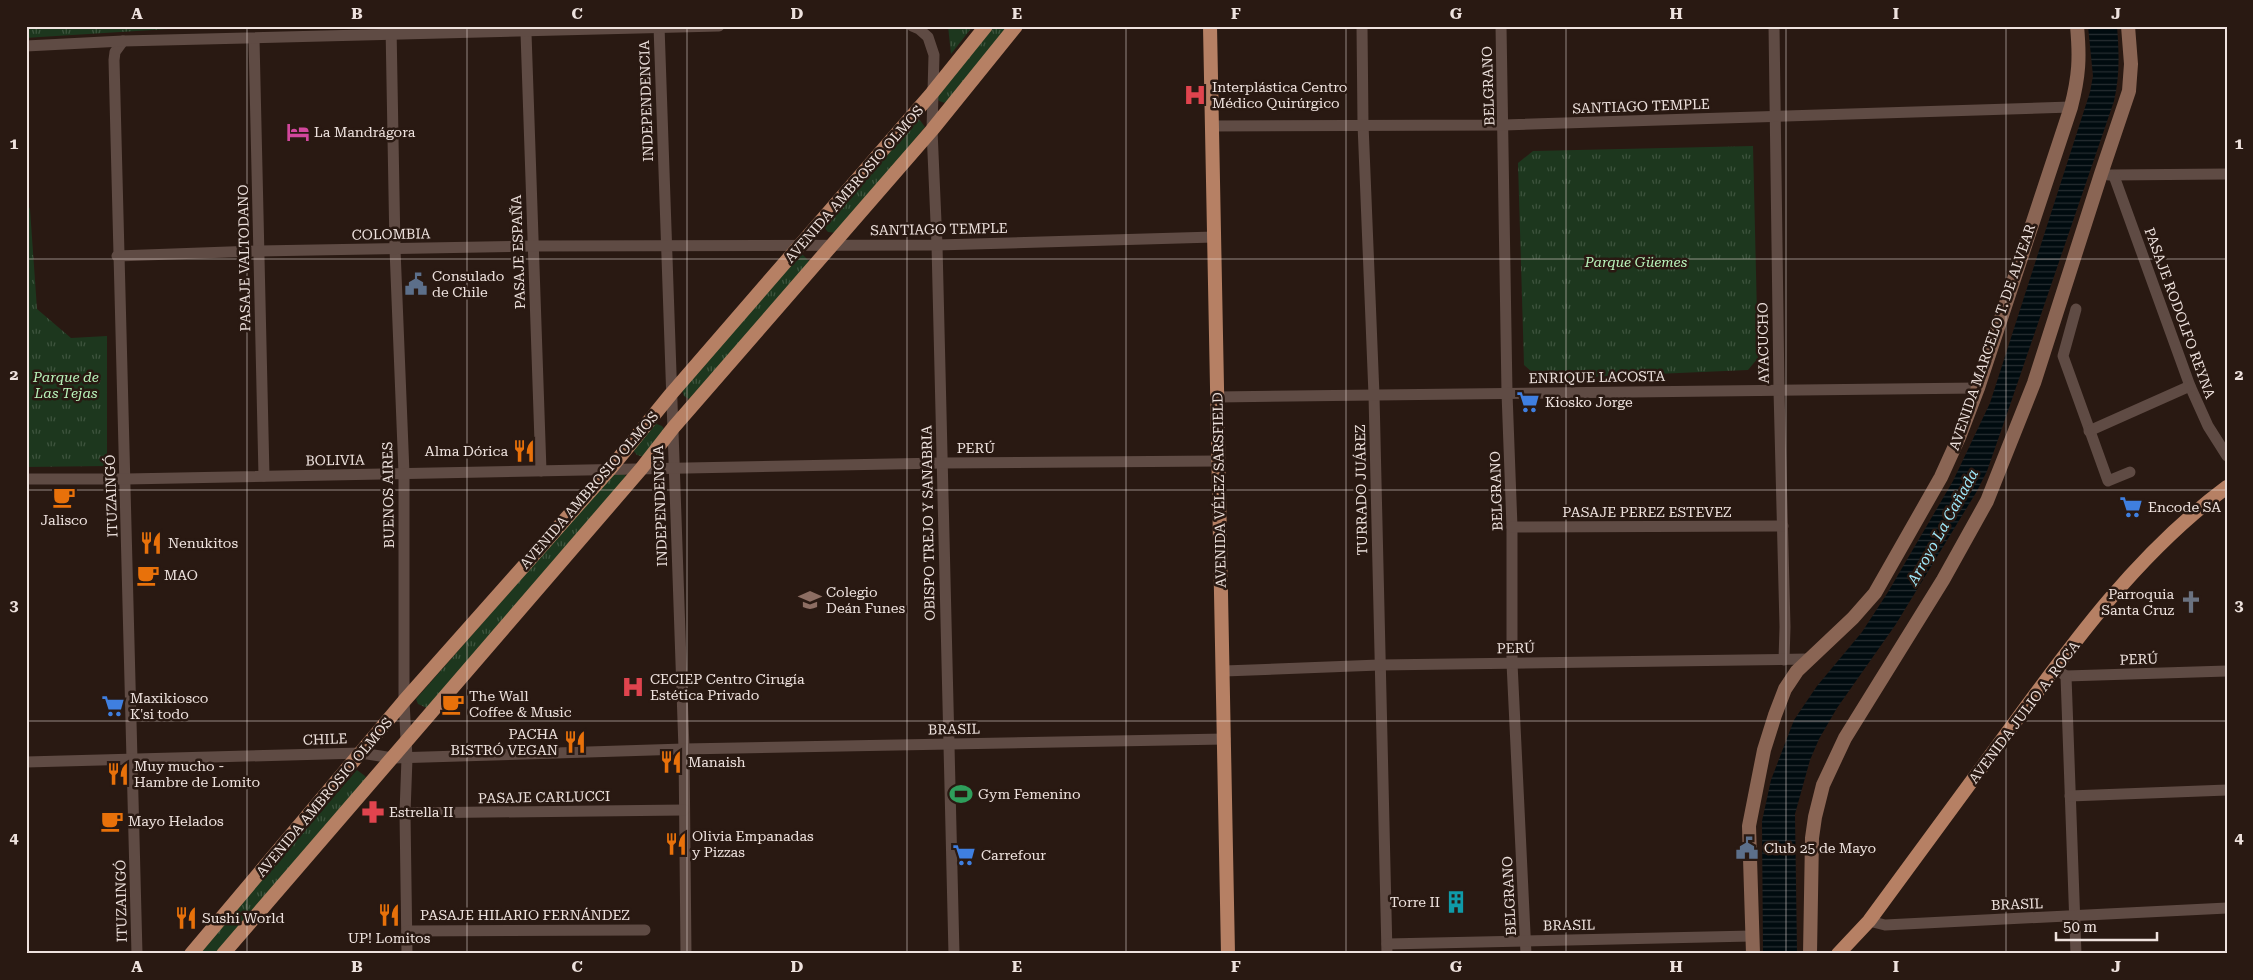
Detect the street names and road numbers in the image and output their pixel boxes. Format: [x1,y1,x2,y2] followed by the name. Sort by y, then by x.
[636,40,656,162] street label: INDEPENDENCIA
[1479,46,1497,126] street label: BELGRANO
[1572,96,1710,116] street label: SANTIAGO TEMPLE
[781,102,927,266] street label: AVENIDA AMBROSIO OLMOS
[235,184,253,332] street label: PASAJE VALTODANO
[508,194,528,309] street label: PASAJE ESPAÑA
[870,220,1008,238] street label: SANTIAGO TEMPLE
[1946,222,2038,452] street label: AVENIDA MARCELO T. DE ALVEAR
[352,225,431,243] street label: COLOMBIA
[2142,225,2219,401] street label: PASAJE RODOLFO REYNA
[1754,302,1772,384] street label: AYACUCHO
[1529,368,1666,386] street label: ENRIQUE LACOSTA
[1209,392,1229,588] street label: AVENIDA VÉLEZ SARSFIELD
[516,408,662,572] street label: AVENIDA AMBROSIO OLMOS
[1352,424,1370,556] street label: TURRADO JUÁREZ
[918,425,938,621] street label: OBISPO TREJO Y SANABRIA
[957,440,995,456] street label: PERÚ
[379,441,397,548] street label: BUENOS AIRES
[650,445,670,567] street label: INDEPENDENCIA
[305,451,365,469] street label: BOLIVIA
[1487,451,1505,531] street label: BELGRANO
[102,454,120,538] street label: ITUZAINGÓ
[1562,504,1732,520] street label: PASAJE PEREZ ESTEVEZ
[1965,638,2083,786] street label: AVENIDA JULIO A. ROCA
[1497,640,1535,656] street label: PERÚ
[2119,650,2159,668] street label: PERÚ
[253,714,395,880] street label: AVENIDA AMBROSIO OLMOS
[928,721,980,737] street label: BRASIL
[302,730,348,748] street label: CHILE
[478,788,610,806] street label: PASAJE CARLUCCI
[1499,856,1519,936] street label: BELGRANO
[112,859,130,943] street label: ITUZAINGÓ
[1991,895,2044,913] street label: BRASIL
[420,907,630,923] street label: PASAJE HILARIO FERNÁNDEZ
[1543,917,1595,933] street label: BRASIL

